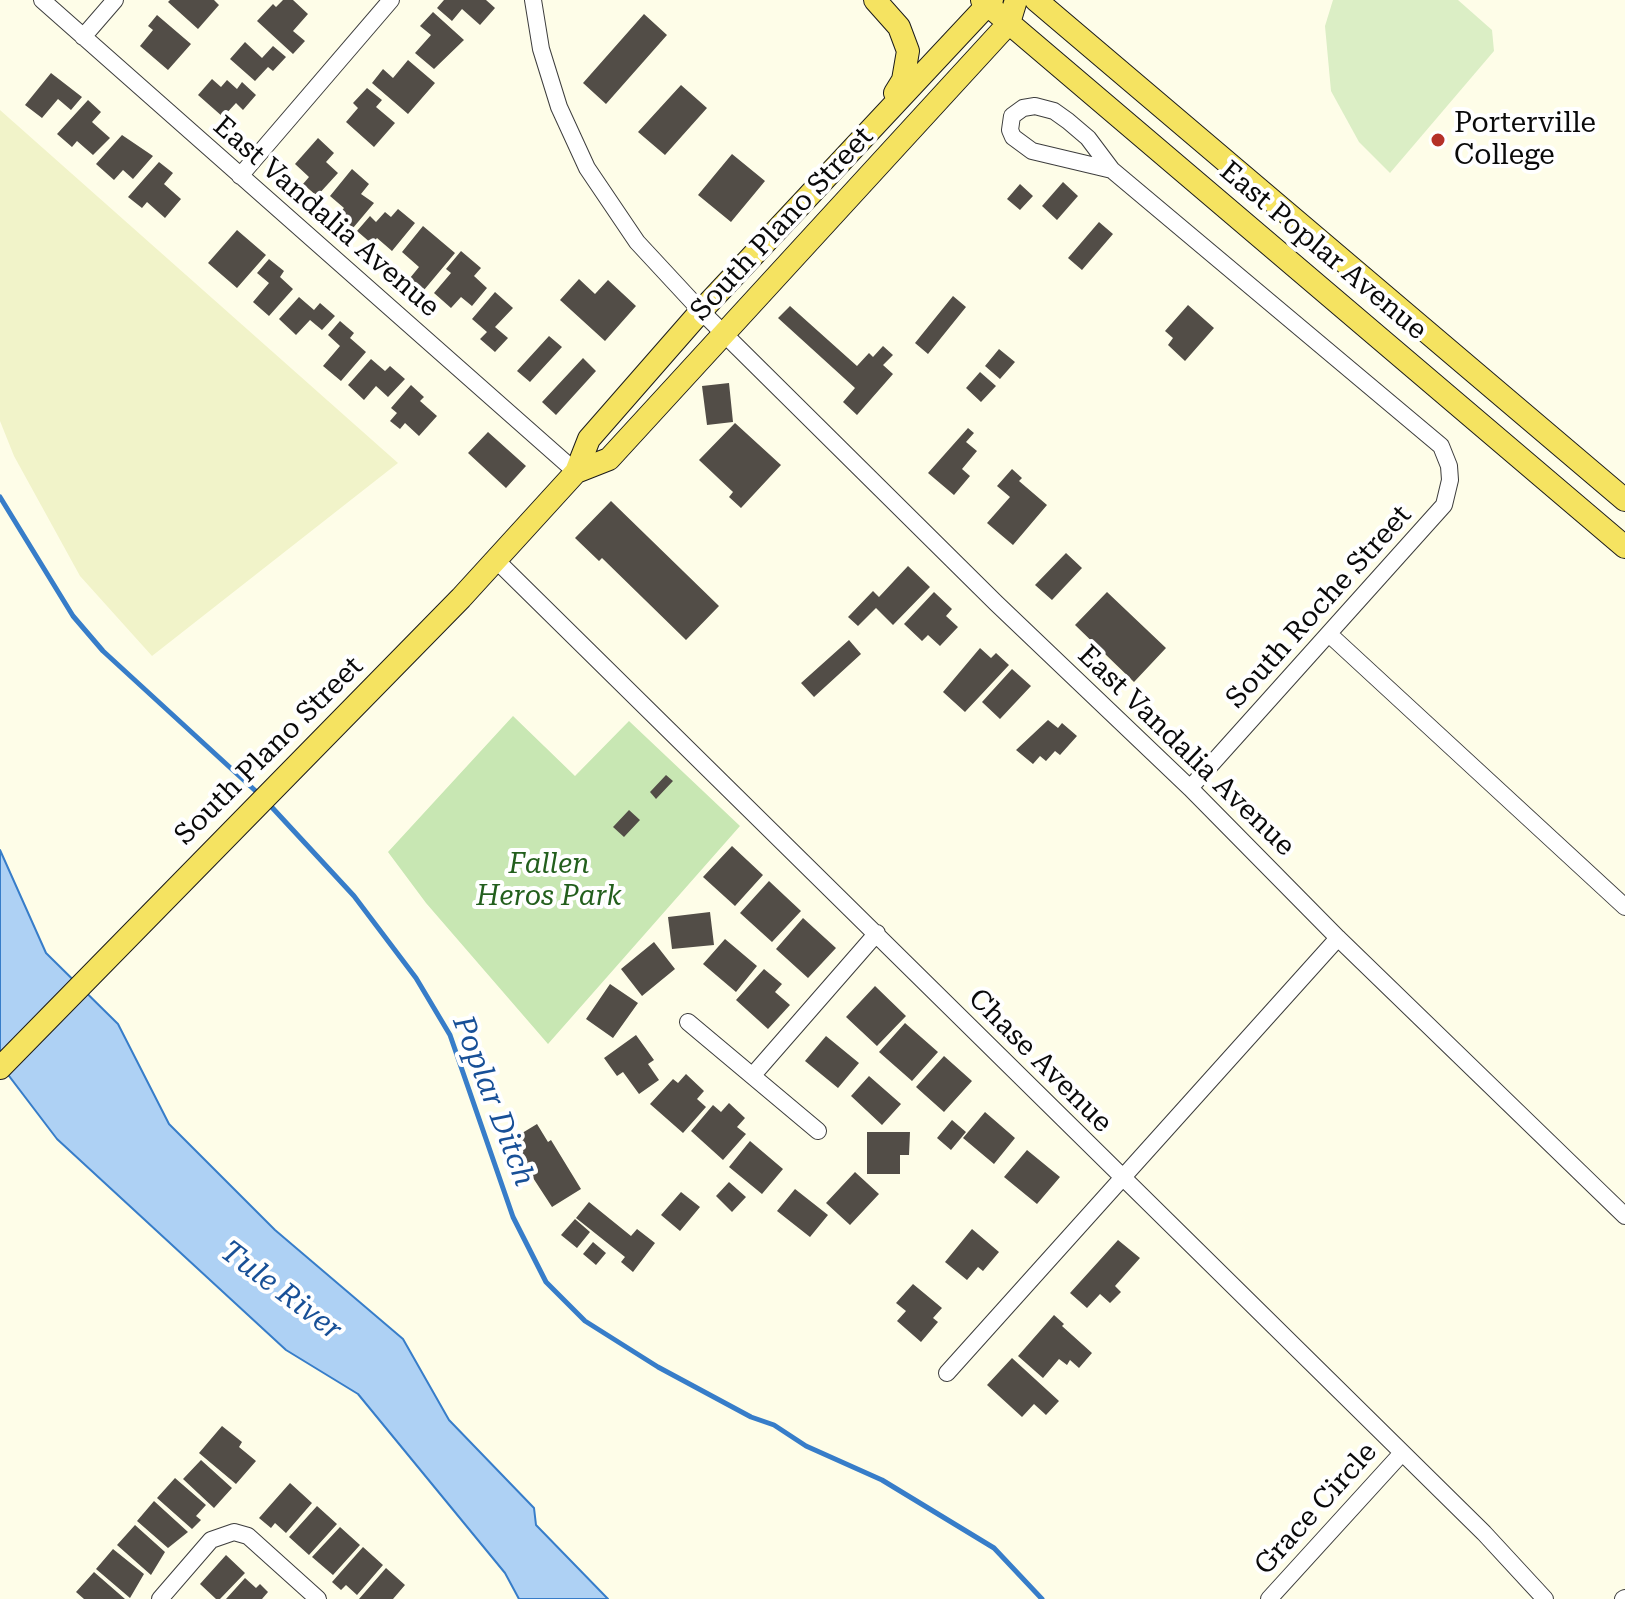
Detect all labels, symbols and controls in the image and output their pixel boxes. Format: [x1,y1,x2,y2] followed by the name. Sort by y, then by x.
[1454,107,1596,173] place label: Porterville College
[206,110,446,324] street label: East Vandalia Avenue
[684,120,880,328] street label: South Plano Street
[1429,131,1447,149] marker: Porterville College
[1213,155,1433,347] street label: East Poplar Avenue
[1219,499,1419,715] street label: South Roche Street
[1071,639,1301,863] street label: East Vandalia Avenue
[168,650,370,852] street label: South Plano Street
[476,848,622,914] park label: Fallen Heros Park
[961,982,1119,1140] street label: Chase Avenue
[444,1011,542,1191] water label: Poplar Ditch
[213,1234,349,1348] water label: Tule River
[1248,1436,1384,1582] street label: Grace Circle

